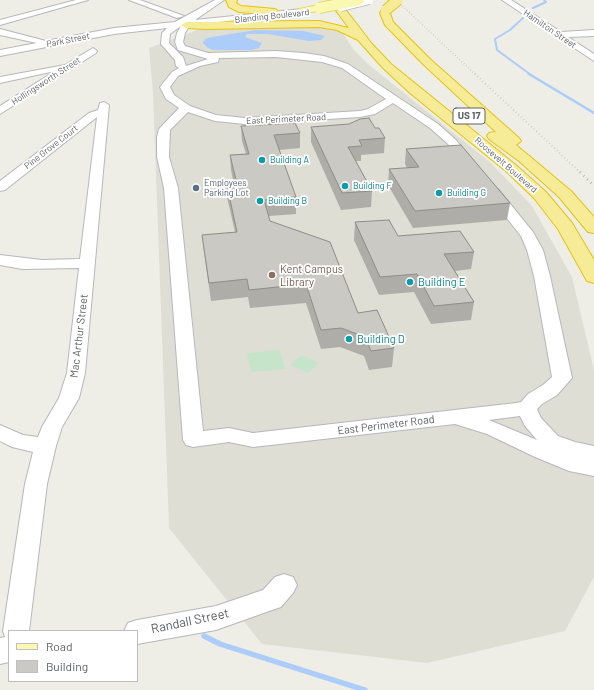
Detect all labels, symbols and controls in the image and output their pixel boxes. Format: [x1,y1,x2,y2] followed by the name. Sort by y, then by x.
[234,7,310,25] street label: Blanding Boulevard
[521,7,579,51] street label: Hamilton Street
[45,30,91,50] street label: Park Street
[10,55,82,107] street label: Hollingsworth Street
[453,108,485,124] road number: US 17
[246,112,326,126] street label: East Perimeter Road
[22,123,80,171] street label: Pine Grove Court
[472,135,540,195] street label: Roosevelt Boulevard
[257,155,267,165] marker: Building A
[270,155,309,165] place label: Building A
[204,178,249,199] place label: Employees Parking Lot
[340,181,350,191] marker: Building F
[353,181,391,191] place label: Building F
[191,183,201,193] marker: Employees Parking Lot
[434,188,444,198] marker: Building G
[447,188,486,198] place label: Building G
[255,196,265,206] marker: Building B
[268,196,307,206] place label: Building B
[280,262,343,288] place label: Kent Campus Library
[267,270,277,280] marker: Kent Campus Library
[418,275,465,289] place label: Building E
[405,277,415,287] marker: Building E
[67,293,91,379] street label: Mac Arthur Street
[357,332,405,346] place label: Building D
[344,334,354,344] marker: Building D
[337,412,435,438] street label: East Perimeter Road
[150,605,230,637] street label: Randall Street
[8,630,138,682] legend
[46,639,73,653] text: Road
[46,659,88,673] text: Building

